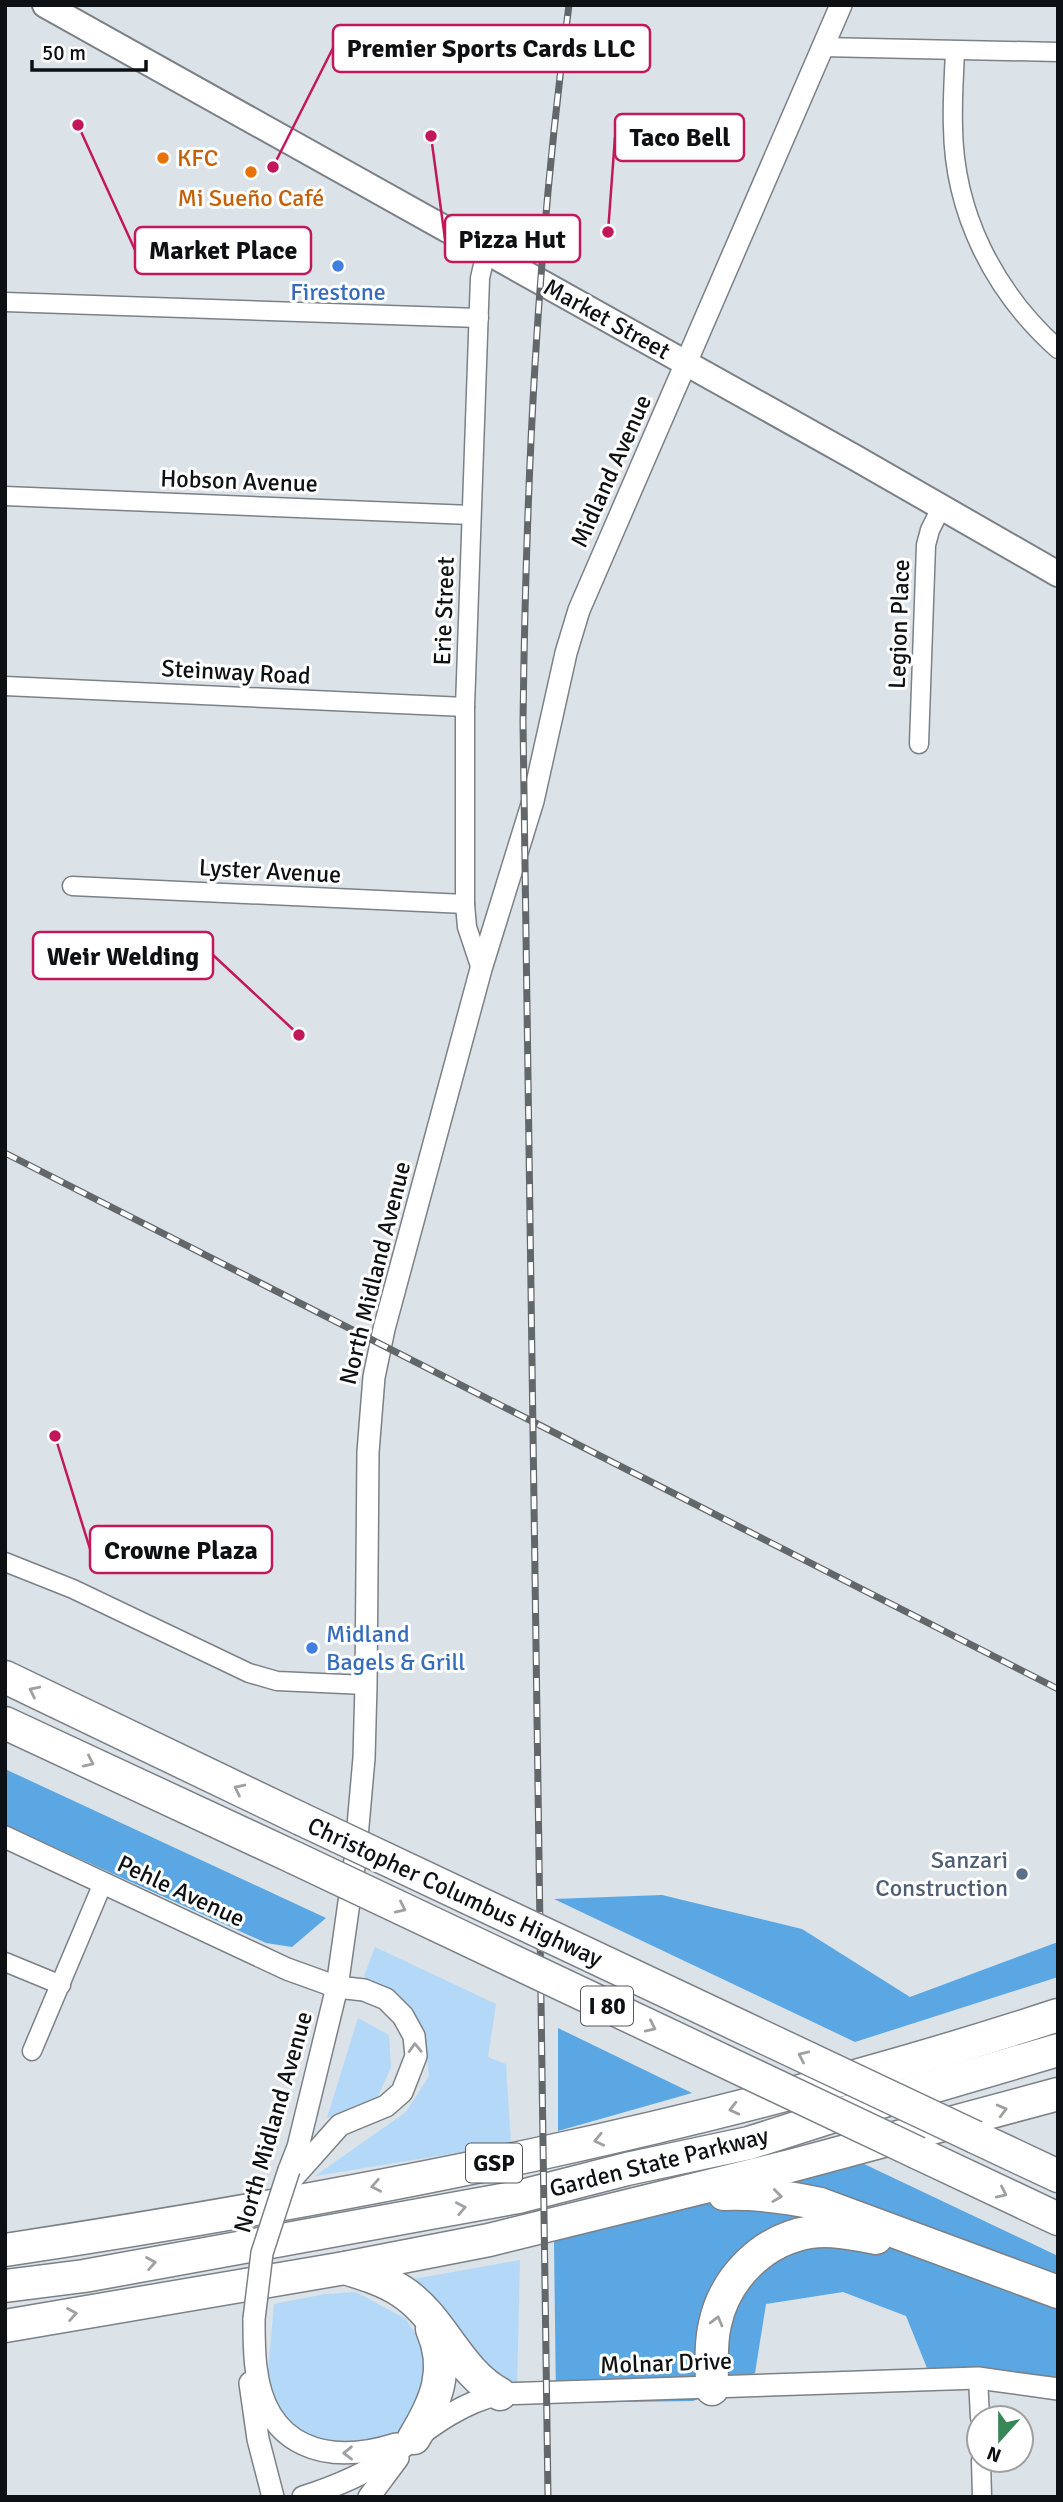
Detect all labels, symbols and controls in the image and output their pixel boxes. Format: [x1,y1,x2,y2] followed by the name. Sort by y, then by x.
[333,25,650,72] callout: Premier Sports Cards LLC
[32,28,145,72] scale bar
[347,33,636,65] text: Premier Sports Cards LLC
[42,40,86,66] text: 50 m
[615,114,744,161] callout: Taco Bell
[630,122,730,154] text: Taco Bell
[177,143,218,173] place label: KFC
[155,150,171,166] marker: KFC
[243,164,259,180] marker: Mi Sueño Café
[178,183,324,213] place label: Mi Sueño Café
[445,215,580,262] callout: Pizza Hut
[458,224,566,256] text: Pizza Hut
[135,227,311,274] callout: Market Place
[149,235,297,267] text: Market Place
[330,258,346,274] marker: Firestone
[538,272,676,366] street label: Market Street
[290,277,386,307] place label: Firestone
[564,390,658,552] street label: Midland Avenue
[160,463,318,499] street label: Hobson Avenue
[427,556,461,666] street label: Erie Street
[882,559,916,689] street label: Legion Place
[161,653,311,691] street label: Steinway Road
[198,852,342,890] street label: Lyster Avenue
[33,932,213,979] callout: Weir Welding
[47,941,199,973] text: Weir Welding
[333,1158,417,1388] street label: North Midland Avenue
[90,1526,272,1573] callout: Crowne Plaza
[104,1535,258,1567] text: Crowne Plaza
[326,1619,465,1677] place label: Midland Bagels & Grill
[304,1640,320,1656] marker: Midland Bagels & Grill
[29,1685,41,1699] one-way arrow
[82,1754,94,1768] one-way arrow
[234,1783,246,1797] one-way arrow
[303,1810,607,1974] street label: Christopher Columbus Highway
[875,1845,1008,1903] place label: Sanzari Construction
[112,1848,250,1934] street label: Pehle Avenue
[1014,1866,1030,1882] marker: Sanzari Construction
[394,1900,406,1914] one-way arrow
[581,1986,633,2025] road number: I 80
[227,2008,319,2236] street label: North Midland Avenue
[644,2018,656,2032] one-way arrow
[407,2042,422,2053] one-way arrow
[798,2050,810,2064] one-way arrow
[729,2101,741,2115] one-way arrow
[995,2103,1007,2118] one-way arrow
[546,2120,772,2204] street label: Garden State Parkway
[593,2132,605,2146] one-way arrow
[466,2144,522,2182] road number: GSP
[370,2178,382,2193] one-way arrow
[995,2185,1007,2199] one-way arrow
[771,2188,783,2203] one-way arrow
[455,2201,467,2216] one-way arrow
[145,2257,157,2272] one-way arrow
[67,2307,78,2322] one-way arrow
[709,2315,723,2327] one-way arrow
[600,2346,732,2380] street label: Molnar Drive
[965,2404,1035,2474] north arrow
[984,2440,1005,2468] text: N
[343,2445,354,2460] one-way arrow

